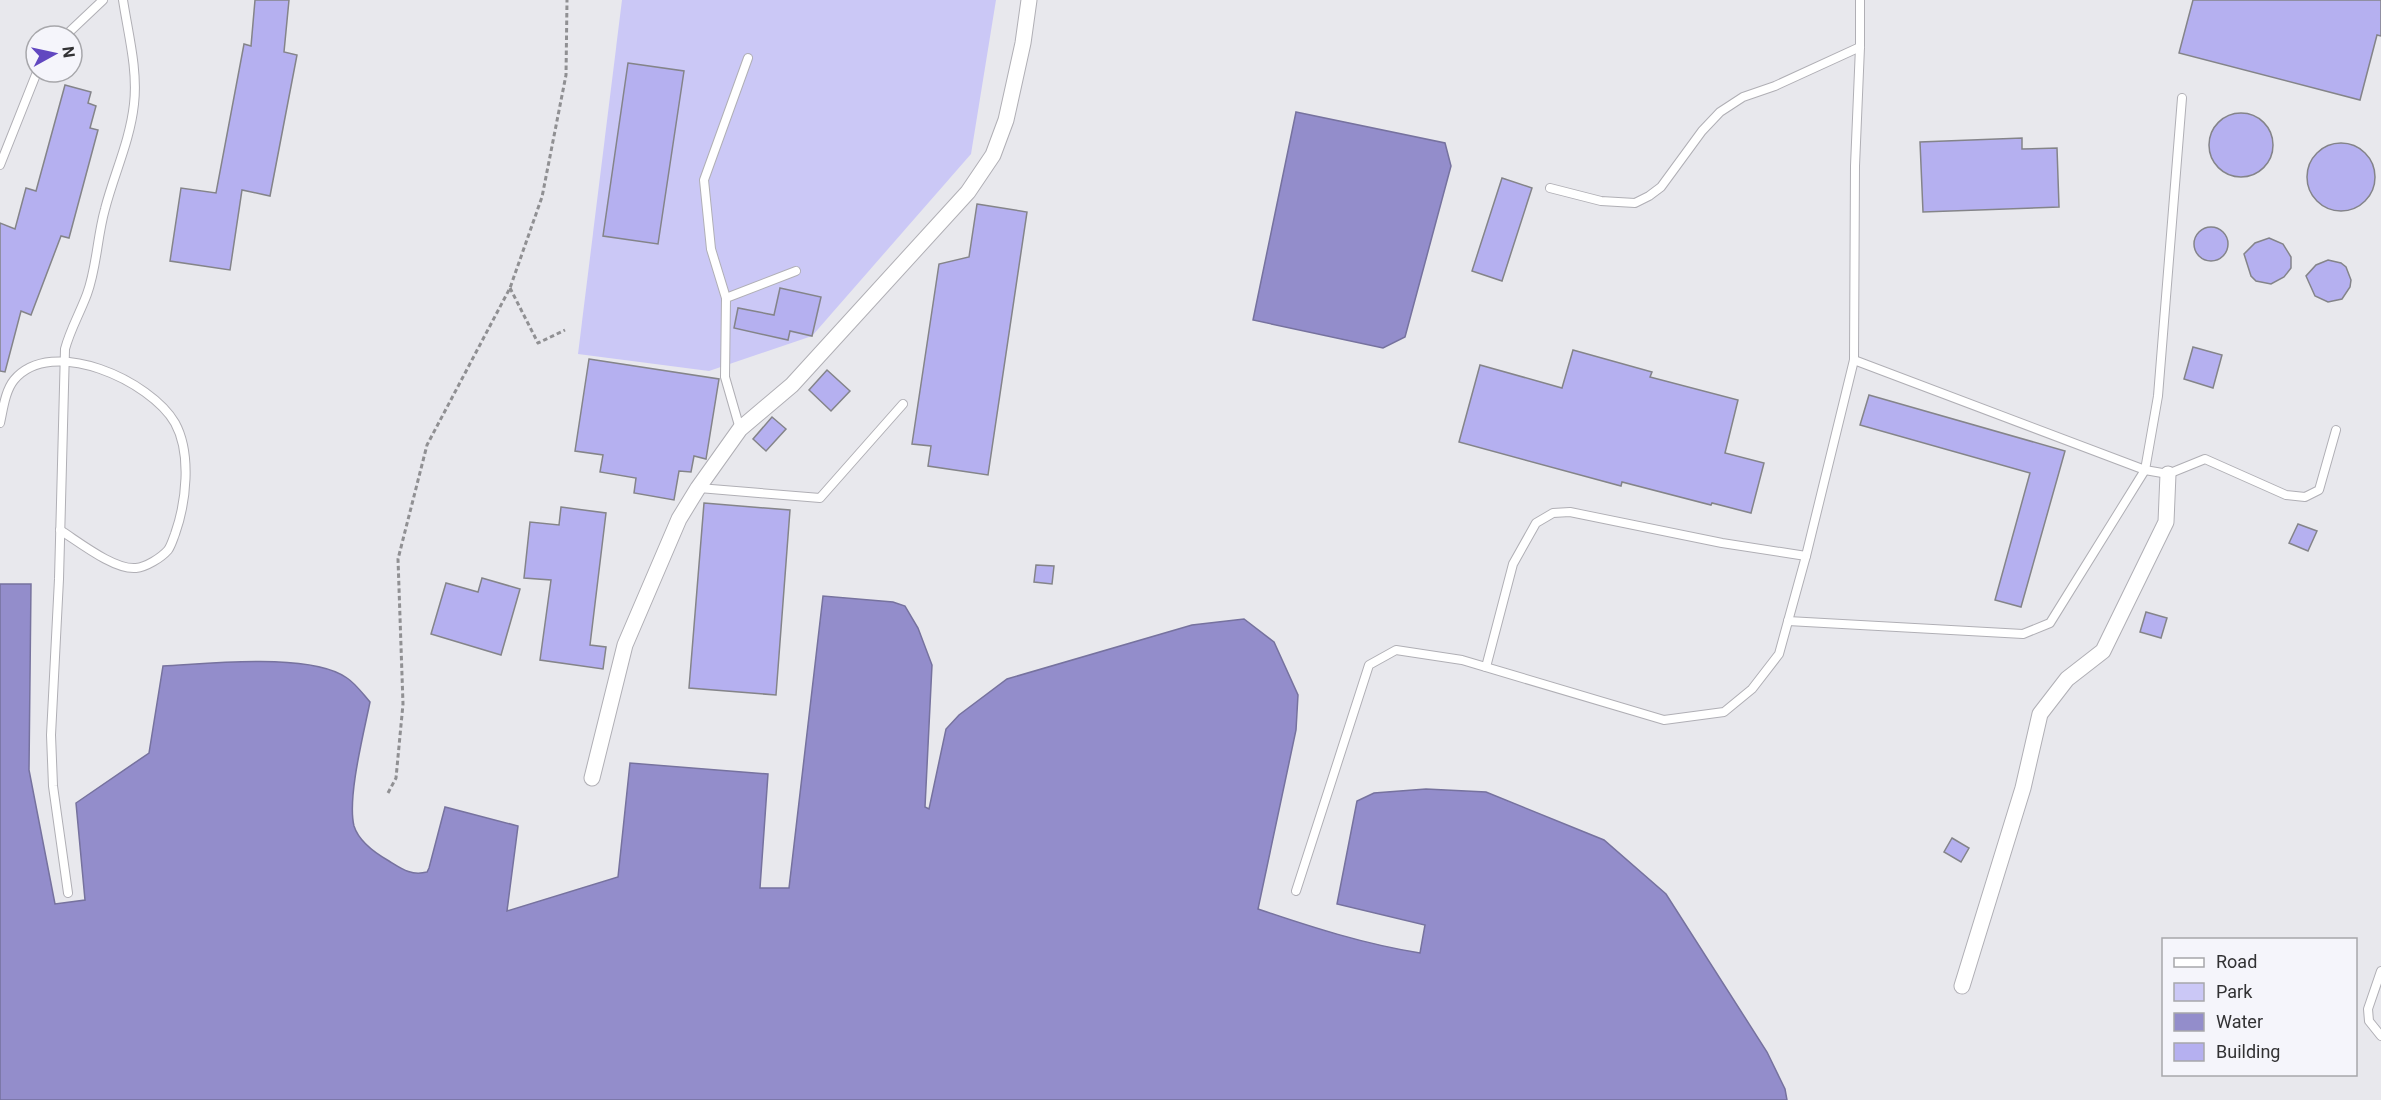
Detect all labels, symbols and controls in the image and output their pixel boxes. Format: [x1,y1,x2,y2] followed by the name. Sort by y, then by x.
[24,24,84,84] north arrow
[58,45,79,59] text: N
[2162,938,2357,1076] legend
[2216,951,2257,972] text: Road
[2216,981,2253,1002] text: Park
[2216,1011,2263,1032] text: Water
[2216,1041,2280,1062] text: Building

